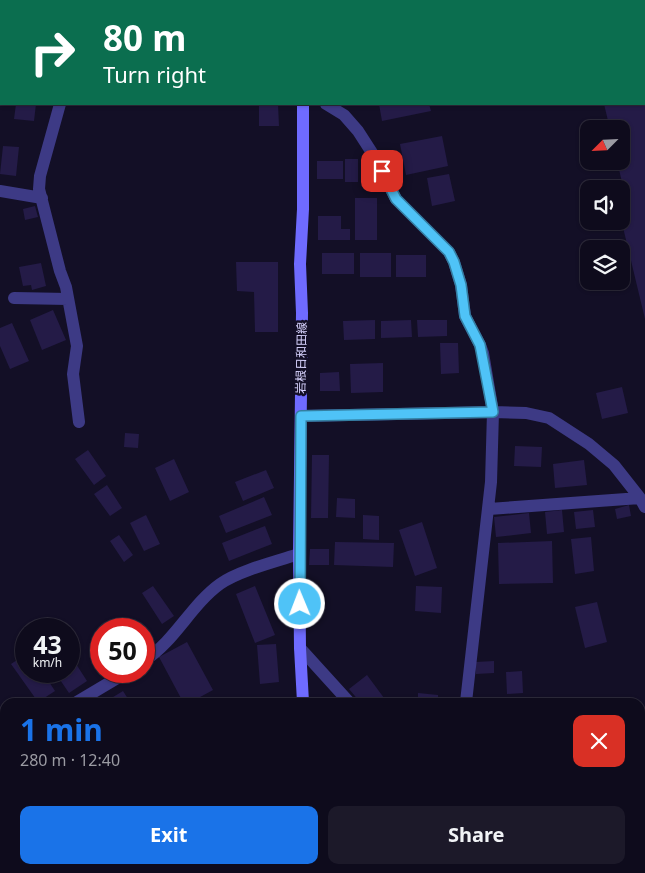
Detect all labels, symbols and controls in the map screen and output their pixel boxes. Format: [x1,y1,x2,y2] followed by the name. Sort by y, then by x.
[103,14,186,61] text: 80 m
[20,20,85,85] icon: right
[103,59,206,89] text: Turn right
[580,120,630,170] north arrow
[580,120,630,290] map controls
[361,150,403,192] pin
[368,157,396,185] icon: arrive
[580,180,630,230] button: sound
[580,240,630,290] button: layers
[292,322,310,394] street label: 岩根日和田線
[273,577,325,629] position arrow
[90,618,155,683] speed limit sign: 50
[33,627,62,661] text: 43
[33,654,62,671] text: km/h
[20,709,103,750] text: 1 min
[573,715,625,767] button: close
[20,749,120,771] text: 280 m · 12:40
[20,806,318,864] button: Exit
[328,806,625,864] button: Share

